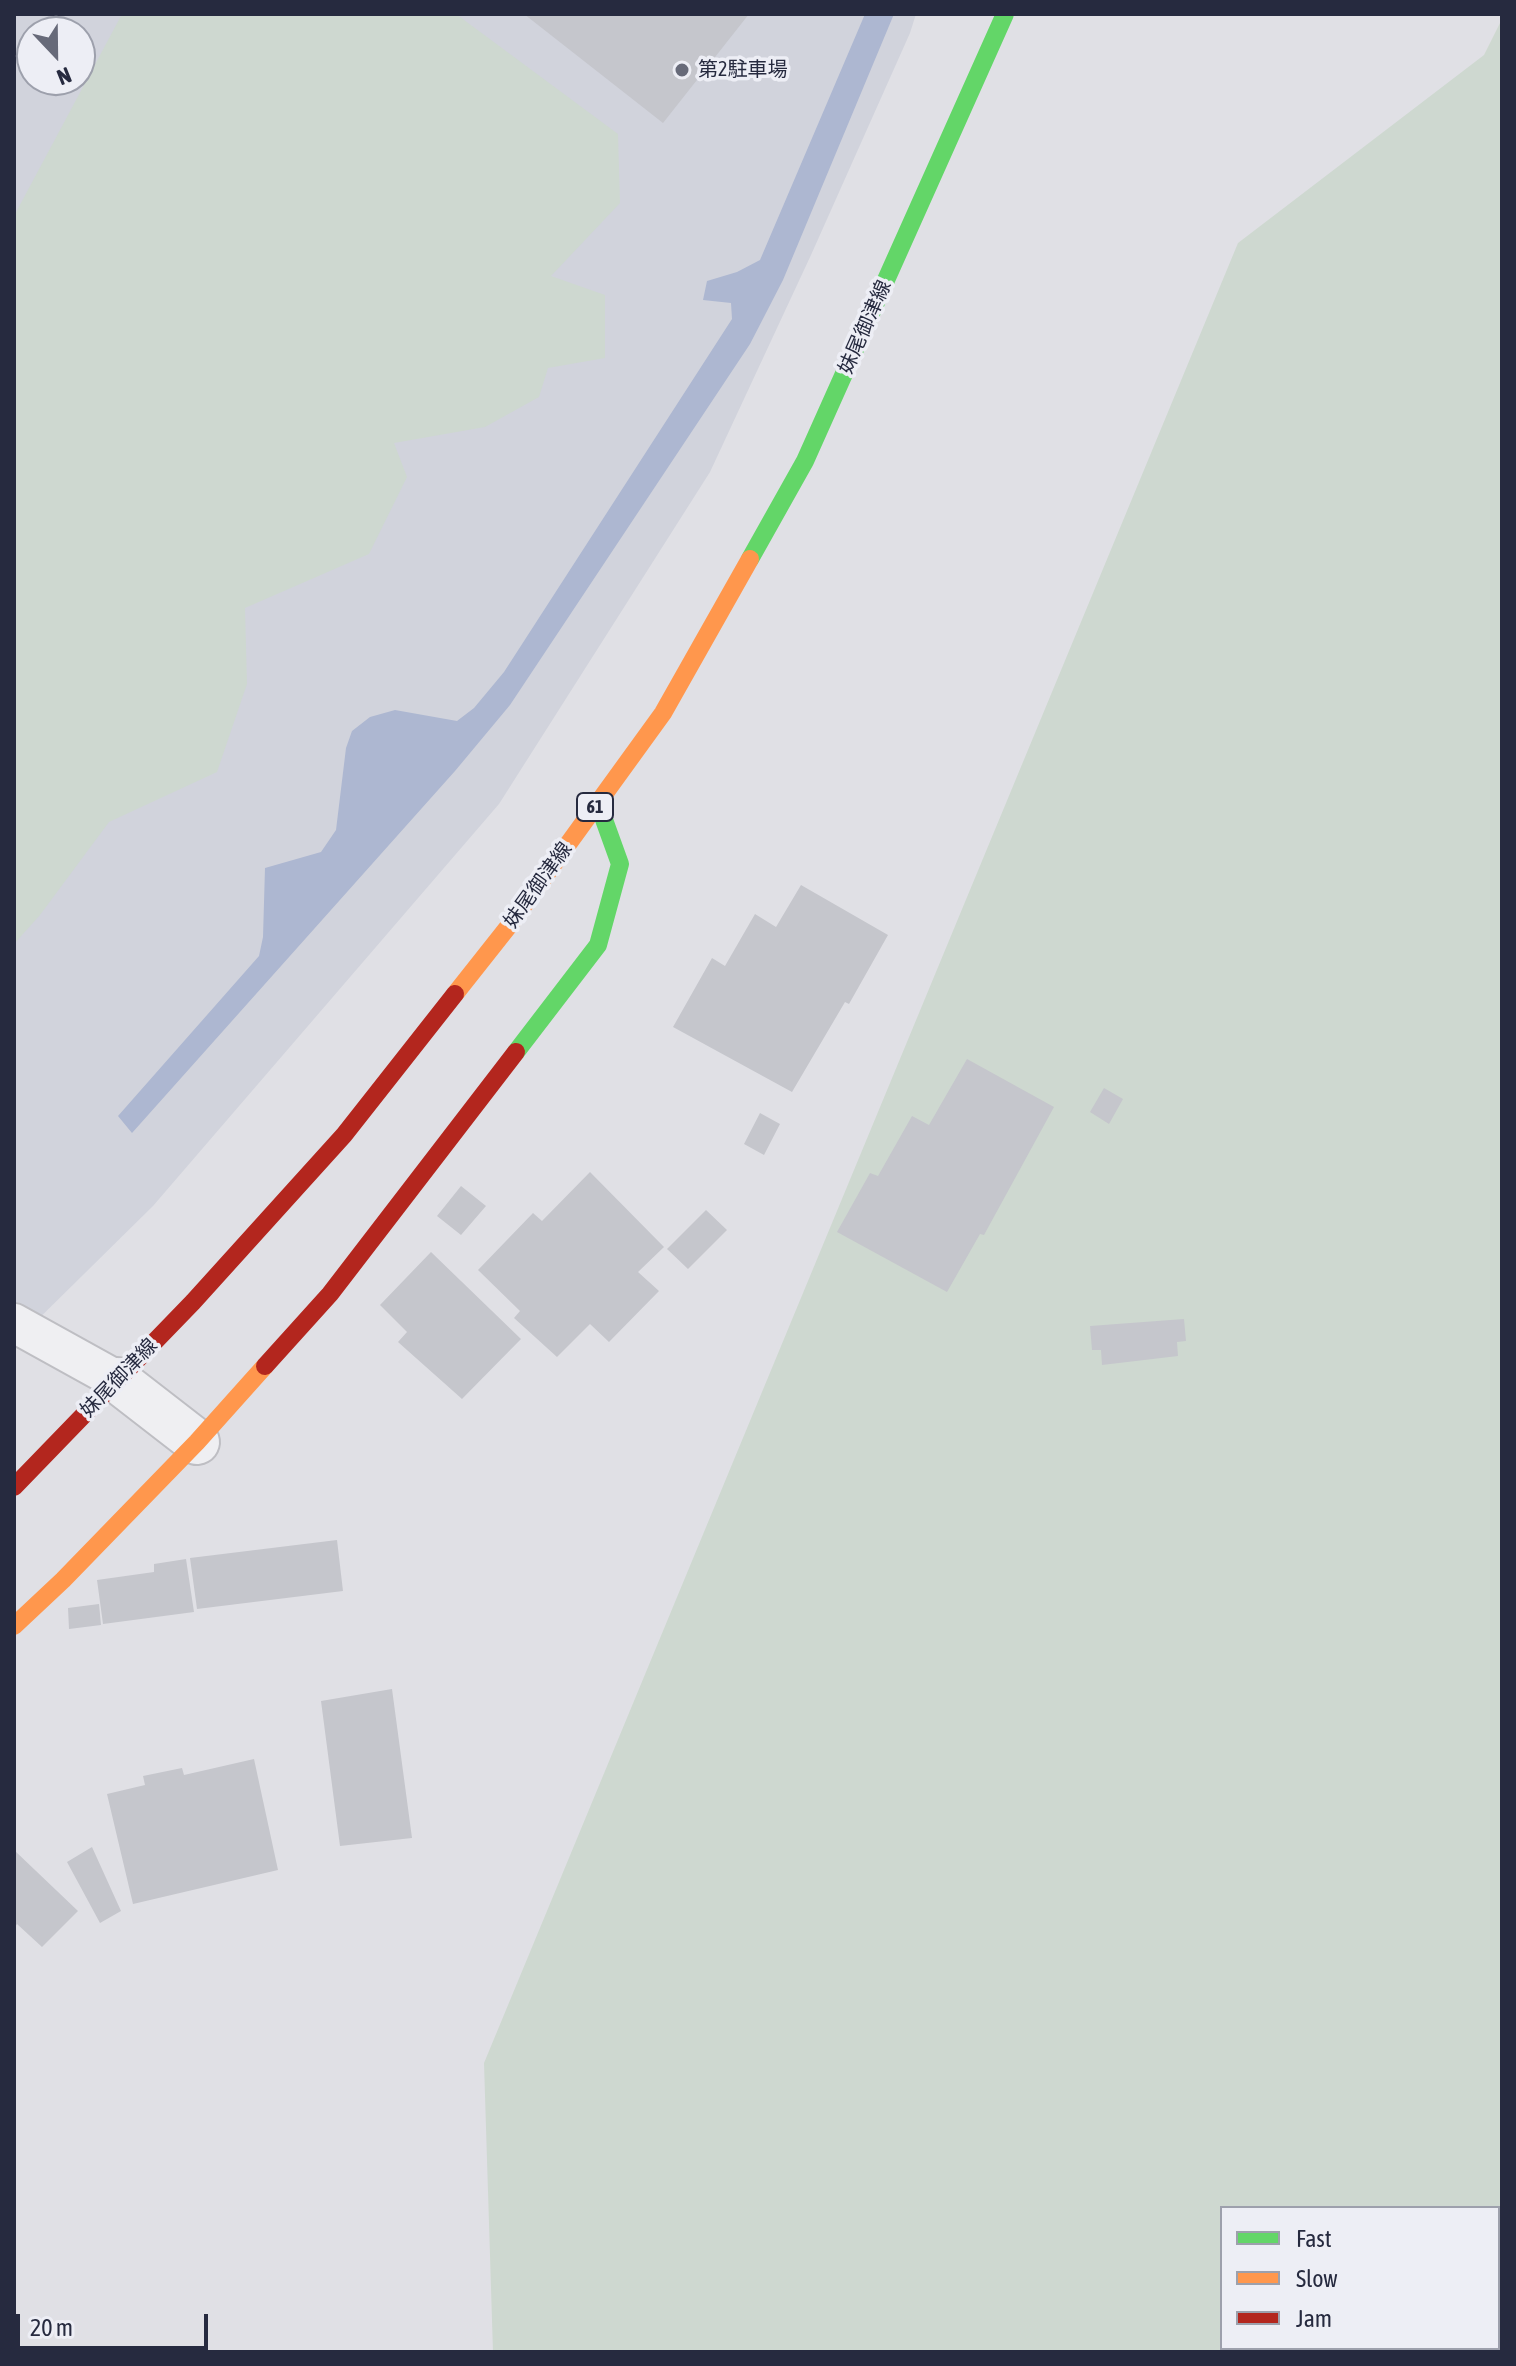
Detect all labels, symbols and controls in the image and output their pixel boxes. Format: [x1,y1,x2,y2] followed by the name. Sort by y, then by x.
[16,16,96,96] north arrow
[698,58,787,82] place label: 第2駐車場
[673,61,691,79] marker: 第2駐車場
[53,62,75,91] text: N
[834,276,896,378] street label: 妹尾御津線
[577,793,613,821] road number: 61
[499,837,577,933] street label: 妹尾御津線
[76,1334,162,1422] street label: 妹尾御津線
[1220,2206,1500,2350] legend
[1296,2225,1332,2252] text: Fast
[1296,2265,1338,2292] text: Slow
[20,2298,212,2348] scale bar
[1296,2305,1332,2332] text: Jam
[30,2314,73,2341] text: 20 m

